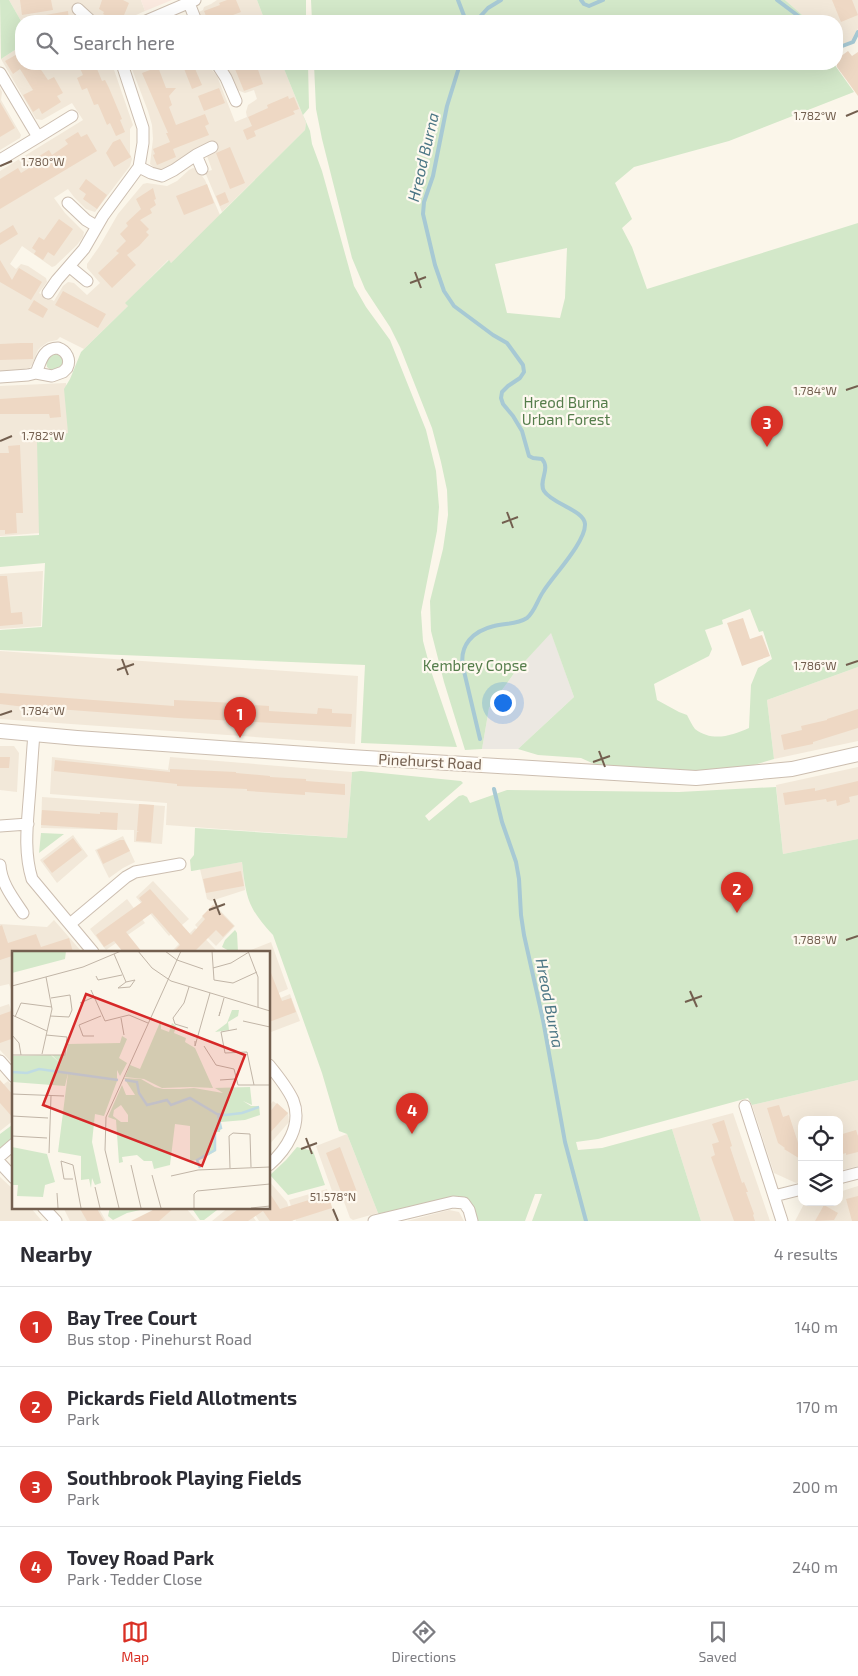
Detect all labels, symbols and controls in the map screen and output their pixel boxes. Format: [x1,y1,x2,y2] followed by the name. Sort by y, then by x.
[15,15,843,70] search box
[33,29,61,57] icon: search
[73,31,175,54] text: Search here
[794,108,837,122] text: 1.782°W
[403,110,442,203] water label: Hreod Burna
[21,154,65,168] text: 1.780°W
[793,383,837,397] text: 1.784°W
[522,393,610,428] park label: Hreod Burna Urban Forest
[751,406,783,447] pin: 3
[22,428,65,442] text: 1.782°W
[423,656,527,674] park label: Kembrey Copse
[793,658,837,672] text: 1.786°W
[490,690,516,716] your location
[224,697,256,738] pin: 1
[21,703,65,717] text: 1.784°W
[378,749,482,773] street label: Pinehurst Road
[721,872,753,913] pin: 2
[793,932,837,946] text: 1.788°W
[12,951,270,1208] inset map
[532,956,568,1049] water label: Hreod Burna
[396,1093,428,1134] pin: 4
[798,1116,843,1206] map controls
[798,1116,843,1161] button: locate
[798,1161,843,1206] button: layers
[310,1189,356,1203] text: 51.578°N
[20,1241,92,1266] text: Nearby
[774,1244,838,1263] text: 4 results
[67,1306,197,1329] text: Bay Tree Court
[33,1317,39,1336] text: 1
[795,1317,838,1336] text: 140 m
[67,1329,252,1348] text: Bus stop · Pinehurst Road
[67,1386,297,1409] text: Pickards Field Allotments
[31,1397,41,1416] text: 2
[796,1397,838,1416] text: 170 m
[67,1409,100,1428] text: Park
[67,1466,302,1489] text: Southbrook Playing Fields
[31,1477,41,1496] text: 3
[792,1477,838,1496] text: 200 m
[67,1489,100,1508] text: Park
[67,1546,214,1569] text: Tovey Road Park
[31,1557,41,1576] text: 4
[792,1557,838,1576] text: 240 m
[67,1569,202,1588] text: Park · Tedder Close
[121,1618,149,1665] tab: Map
[392,1618,456,1665] tab: Directions
[698,1618,737,1665] tab: Saved

